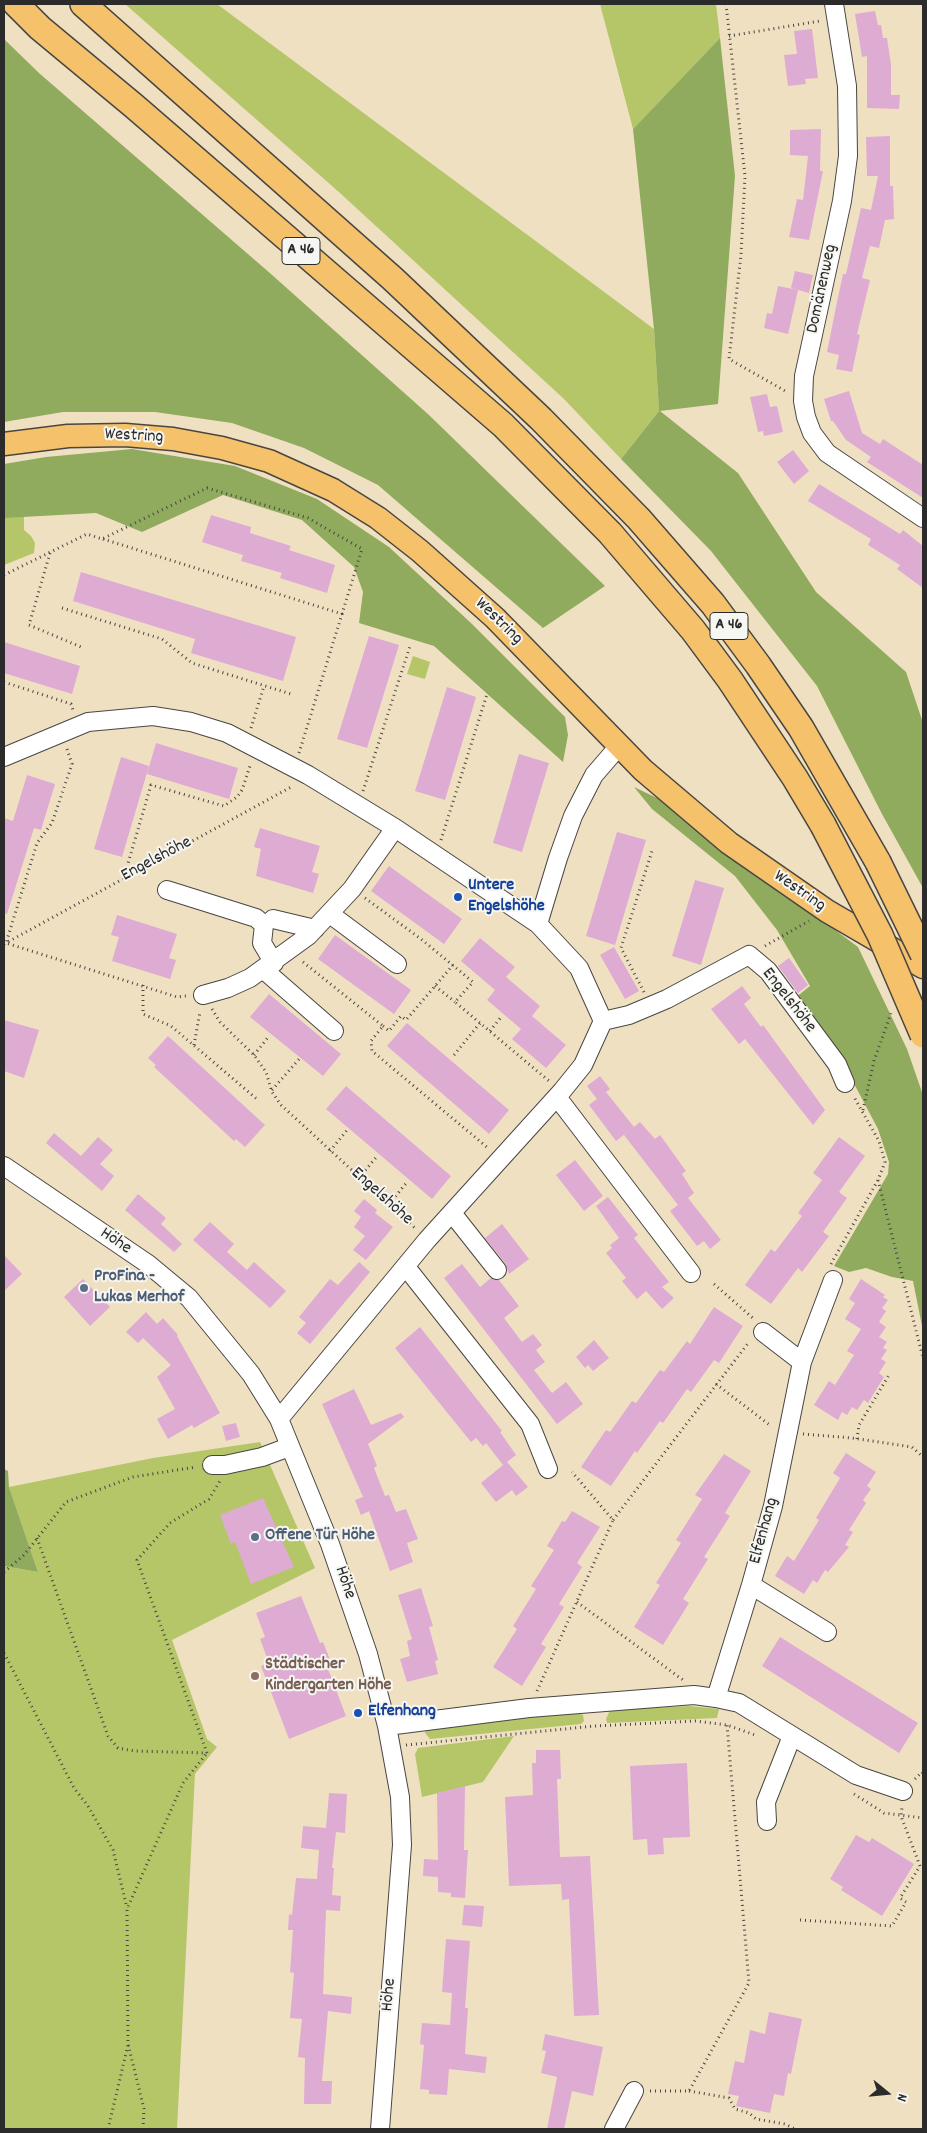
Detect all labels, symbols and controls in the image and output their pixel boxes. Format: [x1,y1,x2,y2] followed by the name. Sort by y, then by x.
[282,238,320,264] road number: A 46
[803,242,843,336] street label: Domänenweg
[104,425,164,449] street label: Westring
[469,594,527,650] street label: Westring
[710,612,748,640] road number: A 46
[118,832,196,888] street label: Engelshöhe
[769,866,829,918] street label: Westring
[468,876,545,919] place label: Untere Engelshöhe
[452,891,464,903] marker: Untere Engelshöhe
[756,964,820,1038] street label: Engelshöhe
[345,1163,417,1231] street label: Engelshöhe
[95,1224,135,1260] street label: Höhe
[94,1267,184,1310] place label: ProFina - Lukas Merhof
[78,1282,90,1294] marker: ProFina - Lukas Merhof
[746,1495,784,1567] street label: Elfenhang
[265,1526,375,1548] place label: Offene Tür Höhe
[249,1531,261,1543] marker: Offene Tür Höhe
[328,1564,360,1602] street label: Höhe
[265,1655,391,1698] place label: Städtischer Kindergarten Höhe
[249,1670,261,1682] marker: Städtischer Kindergarten Höhe
[368,1702,436,1724] place label: Elfenhang
[352,1707,364,1719] marker: Elfenhang
[378,1977,402,2013] street label: Höhe
[862,2068,912,2118] north arrow
[891,2091,912,2104] text: N

